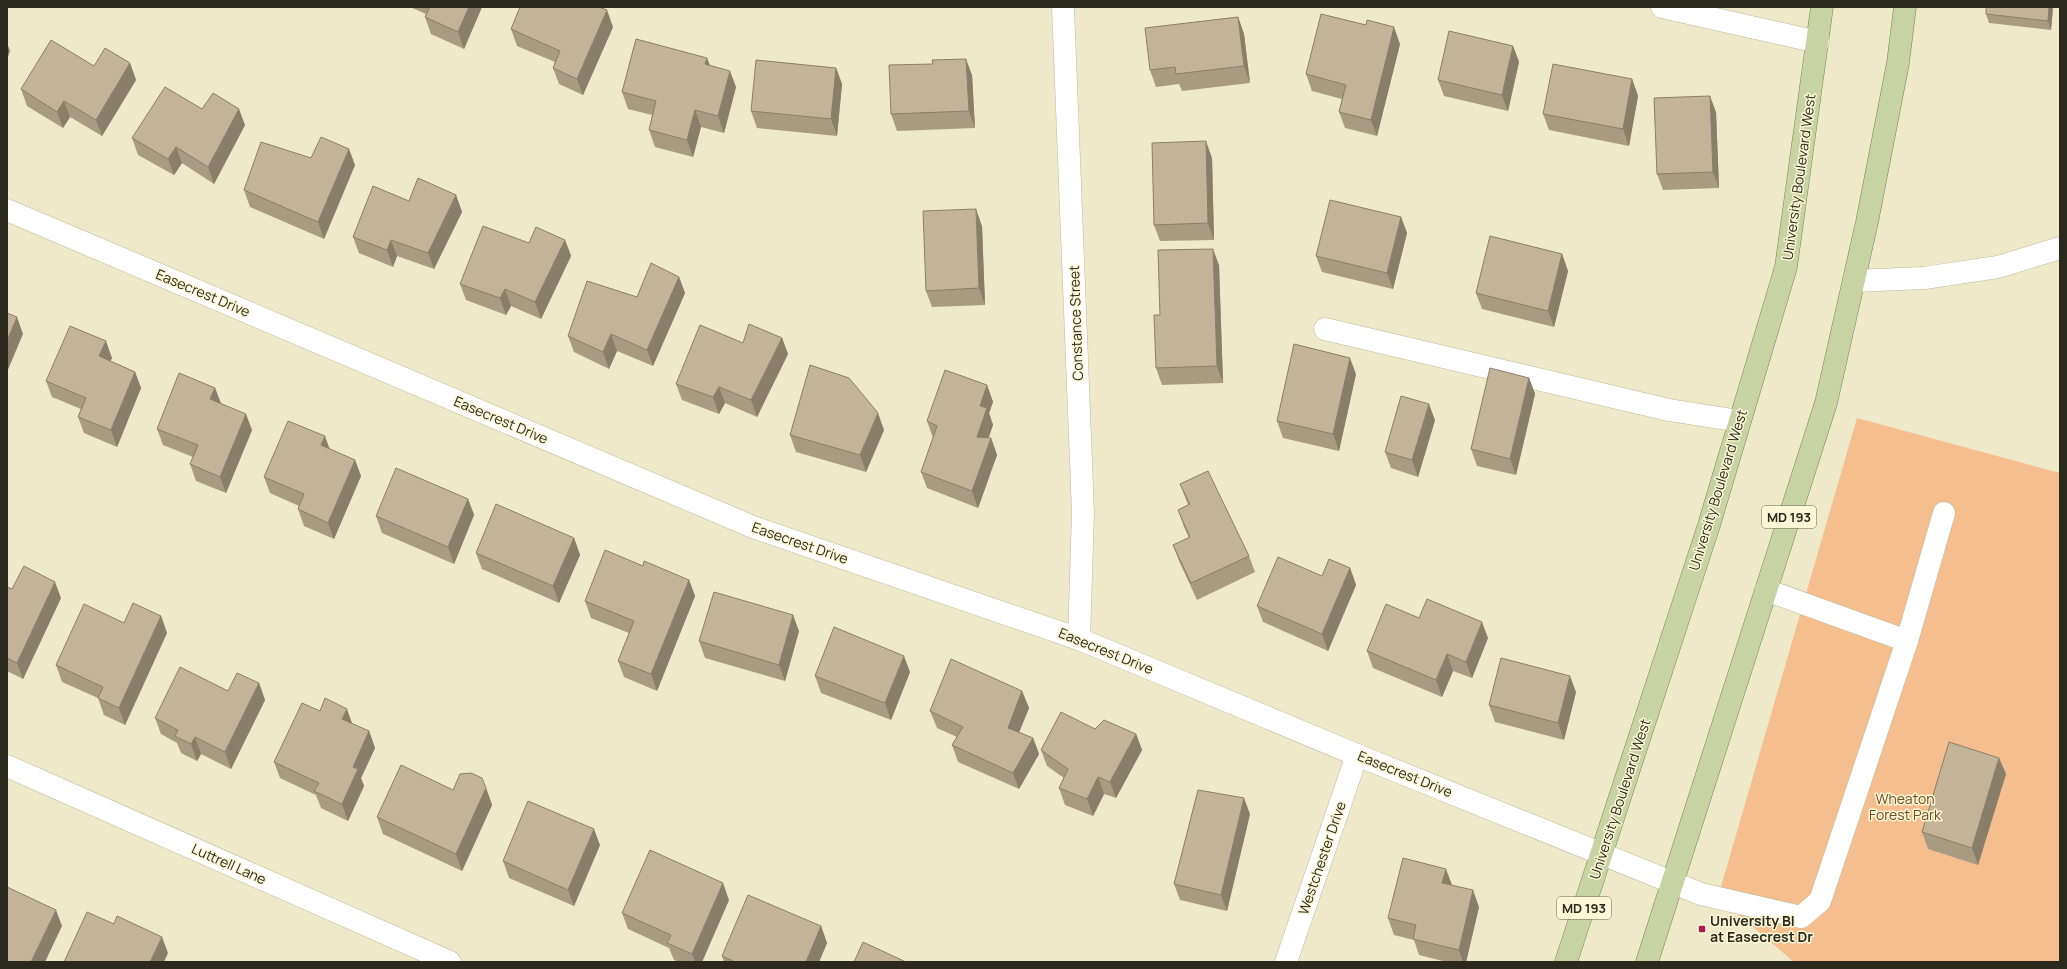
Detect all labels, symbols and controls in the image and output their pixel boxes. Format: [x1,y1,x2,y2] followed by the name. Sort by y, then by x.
[1777,92,1820,261] street label: University Boulevard West
[153,264,253,321] street label: Easecrest Drive
[1064,265,1087,381] street label: Constance Street
[451,391,551,448] street label: Easecrest Drive
[1684,407,1751,573] street label: University Boulevard West
[1762,506,1816,528] road number: MD 193
[749,517,851,568] street label: Easecrest Drive
[1056,623,1156,678] street label: Easecrest Drive
[1585,716,1655,881] street label: University Boulevard West
[1355,746,1455,801] street label: Easecrest Drive
[1869,789,1942,824] park label: Wheaton Forest Park
[1293,799,1350,917] street label: Westchester Drive
[189,839,269,888] street label: Luttrell Lane
[1557,897,1611,919] road number: MD 193
[1710,911,1813,946] place label: University Bl at Easecrest Dr
[1697,924,1707,934] marker: University Bl at Easecrest Dr

